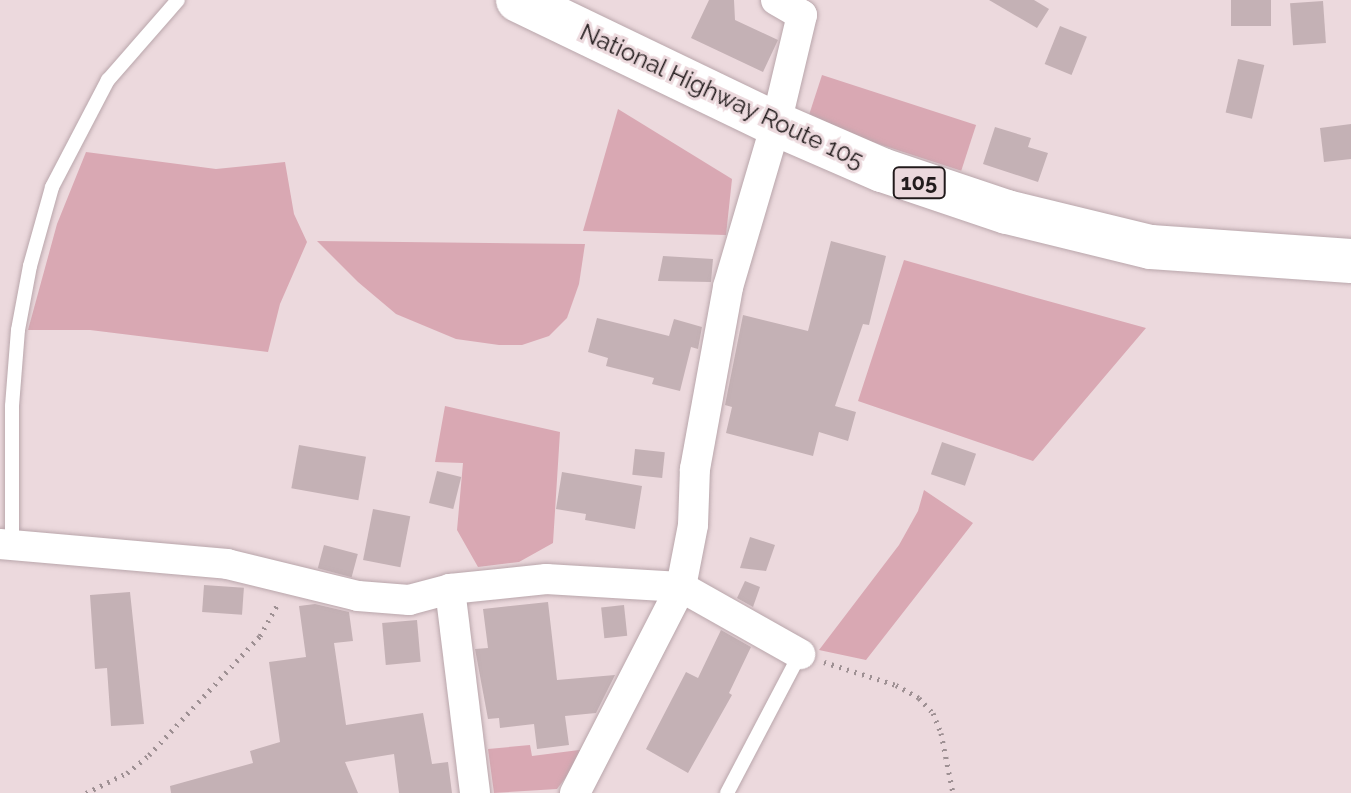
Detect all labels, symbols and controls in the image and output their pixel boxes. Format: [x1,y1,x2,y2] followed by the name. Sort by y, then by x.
[575,17,869,175] street label: National Highway Route 105
[891,165,947,201] road number: 105

